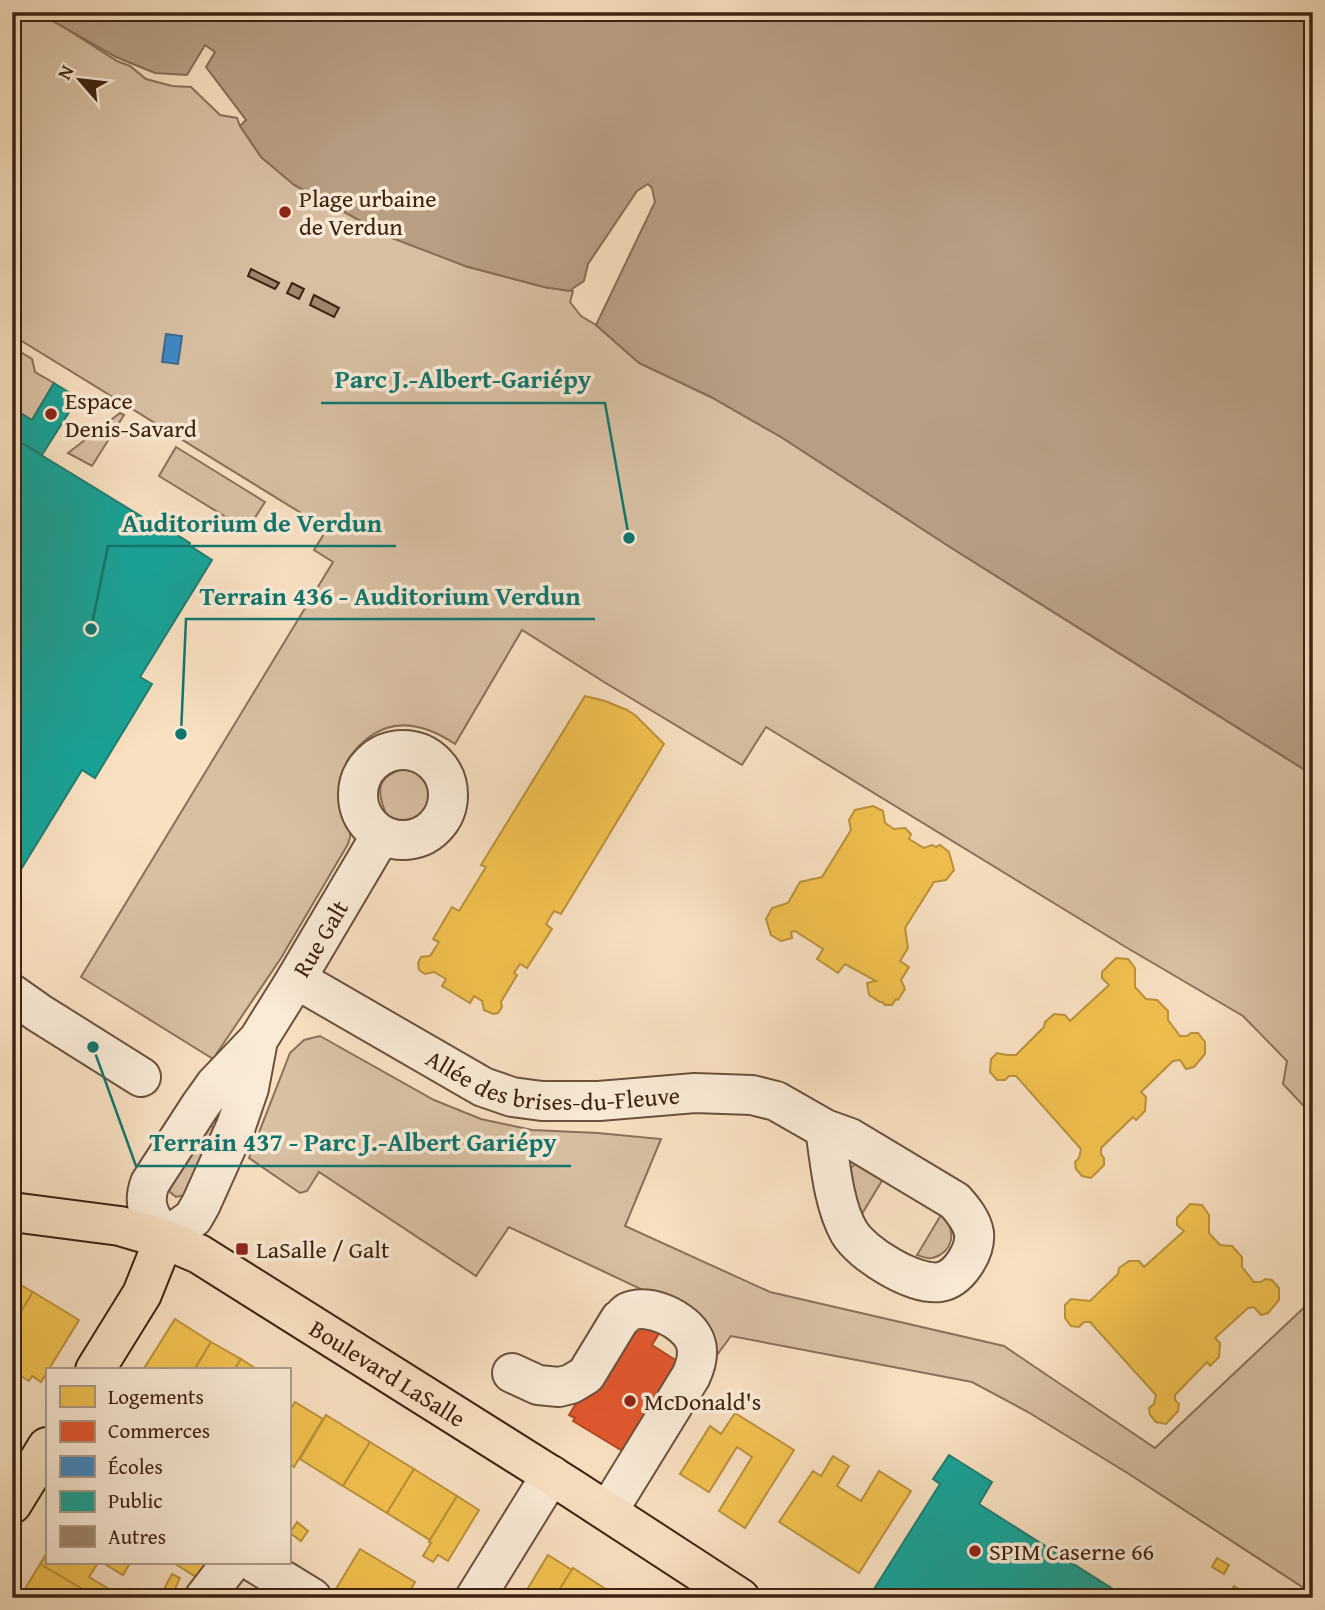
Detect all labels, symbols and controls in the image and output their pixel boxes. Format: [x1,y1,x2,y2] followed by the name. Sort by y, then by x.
[46,46,116,116] north arrow
[50,60,80,84] text: N
[299,181,437,244] place label: Plage urbaine de Verdun
[277,204,293,220] marker: Plage urbaine de Verdun
[321,356,605,403] callout: Parc J.-Albert-Gariépy
[335,359,592,398] text: Parc J.-Albert-Gariépy
[65,383,197,446] place label: Espace Denis-Savard
[43,406,59,422] marker: Espace Denis-Savard
[108,499,396,546] callout: Auditorium de Verdun
[122,503,383,542] text: Auditorium de Verdun
[186,572,595,619] callout: Terrain 436 - Auditorium Verdun
[199,576,581,615] text: Terrain 436 - Auditorium Verdun
[284,893,357,983] street label: Rue Galt
[420,1040,681,1119] street label: Allée des brises-du-Fleuve
[136,1119,571,1166] callout: Terrain 437 - Parc J.-Albert Gariépy
[149,1122,557,1161] text: Terrain 437 - Parc J.-Albert Gariépy
[256,1232,390,1267] place label: LaSalle / Galt
[234,1241,250,1257] marker: LaSalle / Galt
[303,1311,473,1435] street label: Boulevard LaSalle
[46,1368,290,1564] legend
[108,1381,204,1412] text: Logements
[644,1384,761,1419] place label: McDonald's
[622,1393,638,1409] marker: McDonald's
[108,1415,210,1446] text: Commerces
[108,1451,163,1482] text: Écoles
[108,1485,163,1516] text: Public
[108,1521,166,1552] text: Autres
[989,1534,1154,1569] place label: SPIM Caserne 66
[967,1543,983,1559] marker: SPIM Caserne 66

